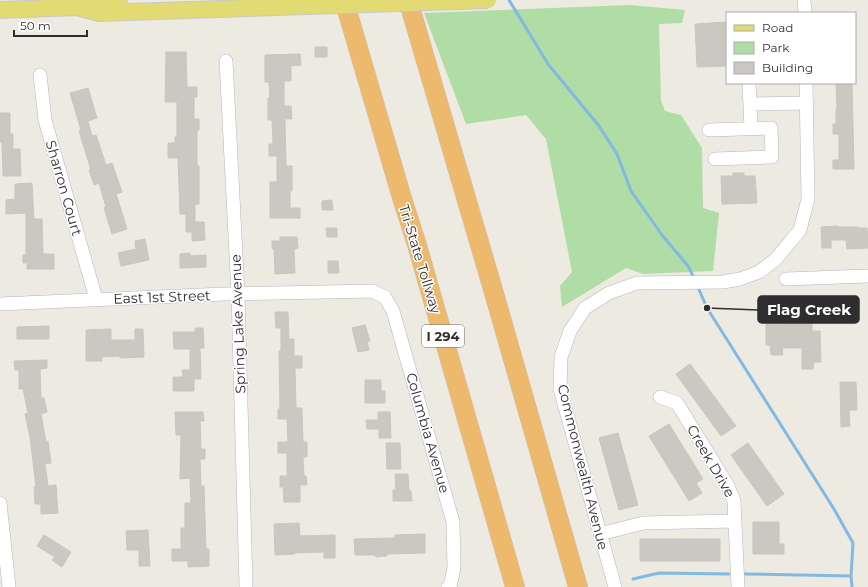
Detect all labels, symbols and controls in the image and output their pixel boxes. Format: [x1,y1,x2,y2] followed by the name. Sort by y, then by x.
[14,12,87,38] scale bar
[726,12,856,84] legend
[20,18,51,33] text: 50 m
[762,20,793,35] text: Road
[762,40,790,55] text: Park
[762,60,813,75] text: Building
[42,138,86,238] street label: Sharron Court
[395,202,445,316] street label: Tri-State Tollway
[227,254,249,394] street label: Spring Lake Avenue
[113,286,211,308] street label: East 1st Street
[758,296,859,323] callout: Flag Creek
[767,300,851,319] text: Flag Creek
[422,325,464,347] road number: I 294
[402,371,454,495] street label: Columbia Avenue
[554,382,612,552] street label: Commonwealth Avenue
[683,421,739,501] street label: Creek Drive

